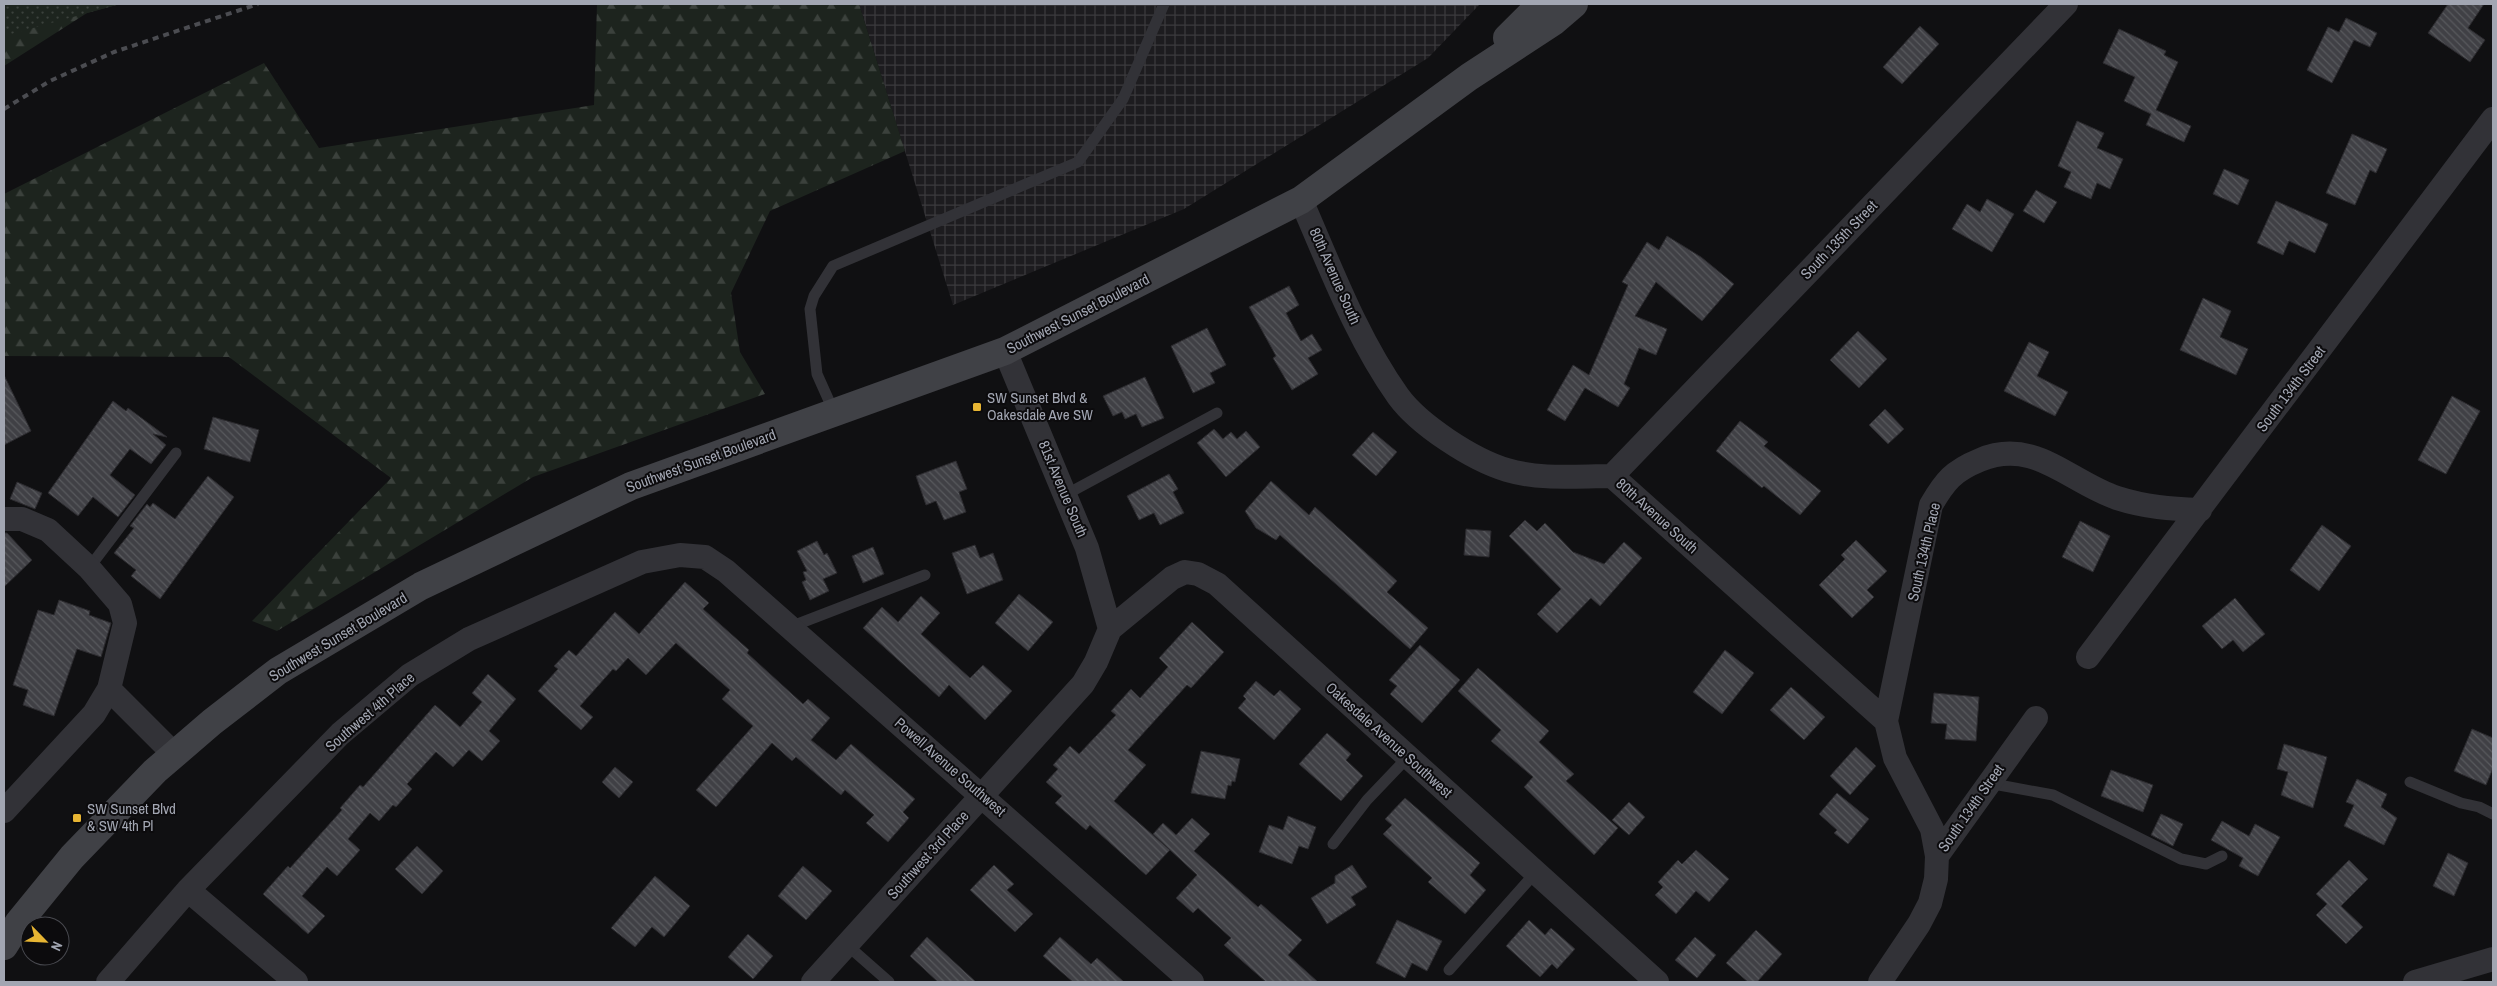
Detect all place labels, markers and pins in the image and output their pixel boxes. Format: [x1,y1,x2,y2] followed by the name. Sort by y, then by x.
[987,387,1093,425] place label: SW Sunset Blvd & Oakesdale Ave SW
[971,401,983,413] marker: SW Sunset Blvd & Oakesdale Ave SW
[87,798,176,836] place label: SW Sunset Blvd & SW 4th Pl
[71,812,83,824] marker: SW Sunset Blvd & SW 4th Pl

